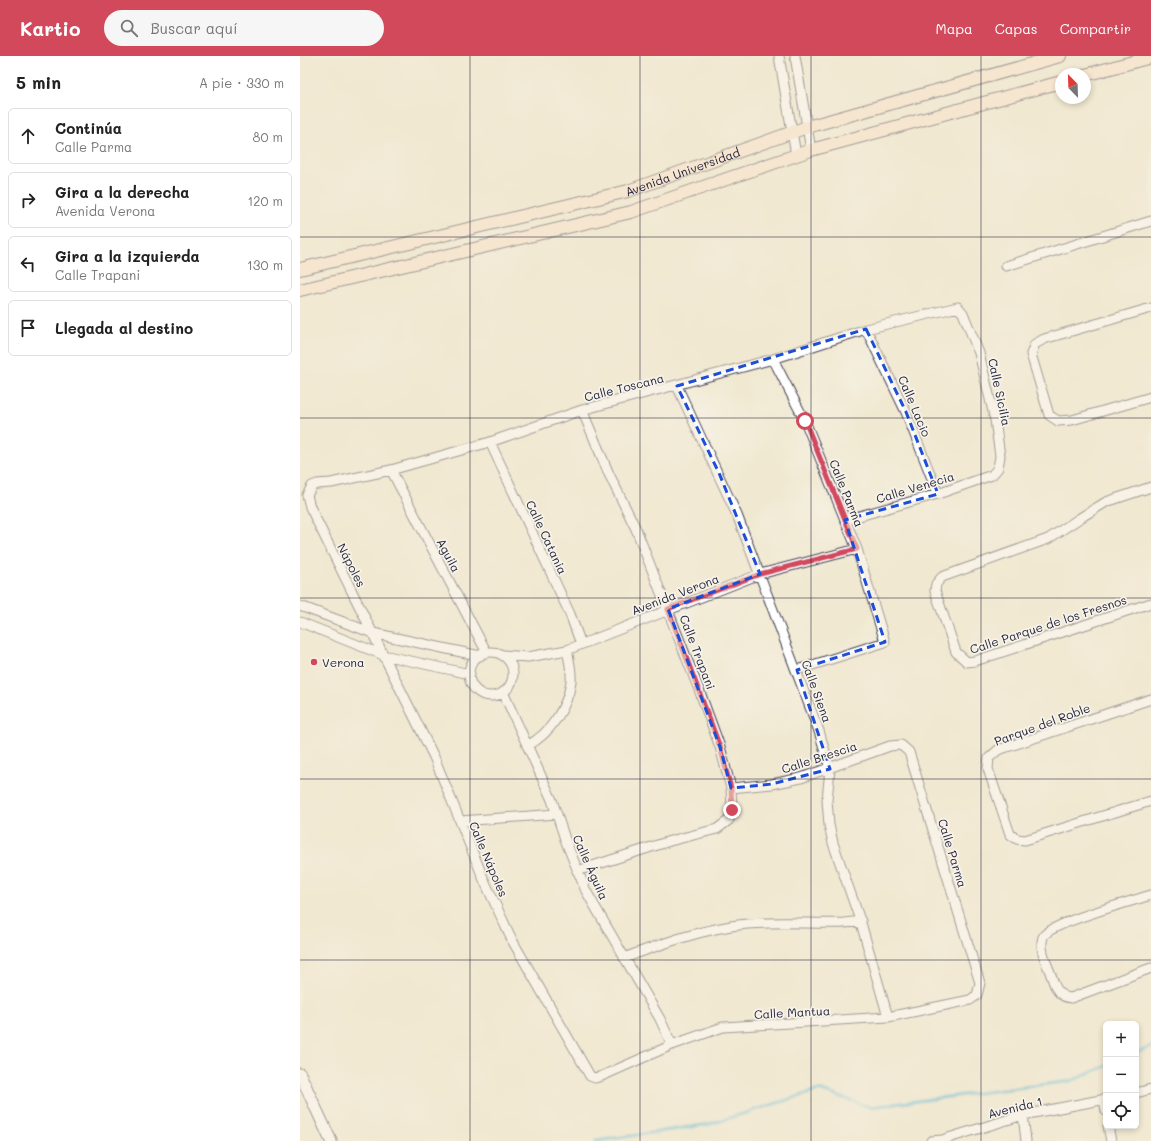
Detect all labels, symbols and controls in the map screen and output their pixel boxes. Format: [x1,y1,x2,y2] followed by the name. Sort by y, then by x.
[104,10,384,46] search box
[20,16,80,41] text: Kartio
[118,17,140,39] icon: search
[150,18,238,38] text: Buscar aquí
[936,19,973,38] text: Mapa
[995,19,1038,38] text: Capas
[1060,19,1131,38] text: Compartir
[1055,68,1091,104] north arrow
[16,71,61,93] text: 5 min
[199,74,284,91] text: A pie · 330 m
[55,118,122,138] text: Continúa
[17,125,39,147] icon: ahead
[253,128,283,145] text: 80 m
[55,138,132,155] text: Calle Parma
[623,144,742,199] street label: Avenida Universidad
[55,182,189,202] text: Gira a la derecha
[17,189,39,211] icon: right
[247,192,283,209] text: 120 m
[55,202,155,219] text: Avenida Verona
[55,246,200,266] text: Gira a la izquierda
[17,253,39,275] icon: left
[247,256,283,273] text: 130 m
[55,266,140,283] text: Calle Trapani
[17,317,39,339] icon: arrive
[55,318,193,338] text: Llegada al destino
[985,357,1015,427] street label: Calle Sicilia
[582,369,666,405] street label: Calle Toscana
[895,373,935,439] street label: Calle Lacio
[796,412,814,430] route start
[826,457,868,529] street label: Calle Parma
[874,468,956,506] street label: Calle Venecia
[523,497,571,577] street label: Calle Catania
[433,535,465,575] street label: Aguila
[334,540,370,590] street label: Nápoles
[629,570,721,618] street label: Avenida Verona
[968,591,1129,657] street label: Calle Parque de los Fresnos
[676,612,720,692] street label: Calle Trapani
[322,654,364,670] place label: Verona
[309,657,319,667] marker: Verona
[798,658,836,724] street label: Calle Siena
[992,699,1092,749] street label: Parque del Roble
[779,737,859,777] street label: Calle Brescia
[723,801,741,819] route end
[935,817,971,889] street label: Calle Parma
[466,819,512,899] street label: Calle Nápoles
[570,832,612,902] street label: Calle Águila
[753,1002,831,1022] street label: Calle Mantua
[1103,1021,1139,1129] map controls
[1103,1021,1139,1057] button: +
[1103,1057,1139,1093] button: −
[986,1093,1044,1121] street label: Avenida 1
[1103,1093,1139,1129] button: locate

